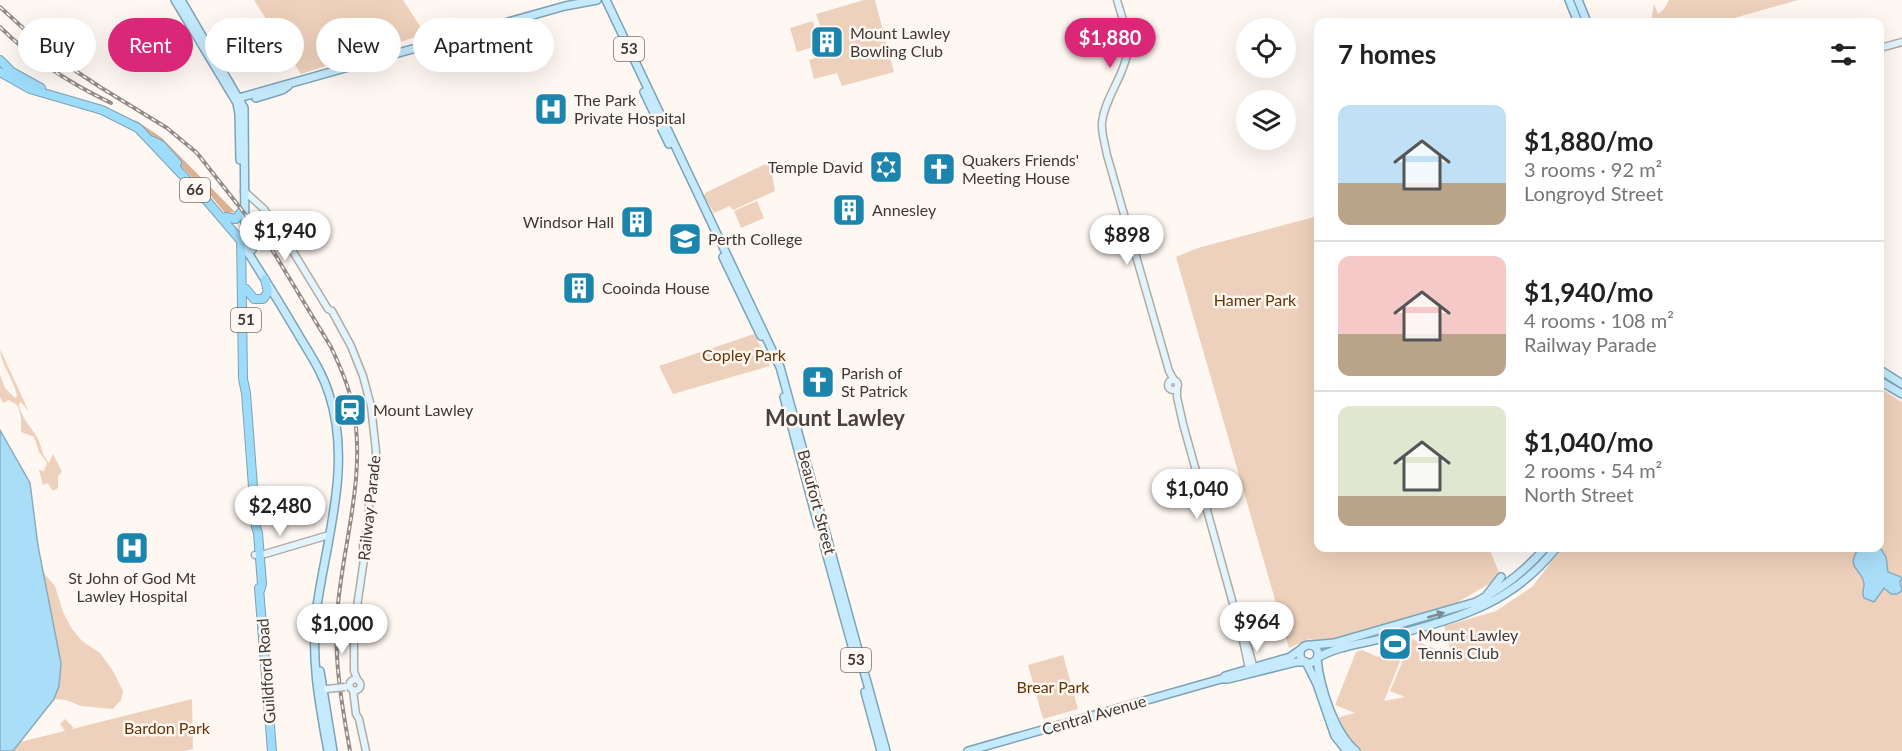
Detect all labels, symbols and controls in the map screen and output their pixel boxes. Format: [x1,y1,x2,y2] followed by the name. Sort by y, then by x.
[18,18,96,72] chip: Buy
[108,18,193,72] chip: Rent
[205,18,304,72] chip: Filters
[316,18,401,72] chip: New
[413,18,554,72] chip: Apartment
[1061,18,1159,69] pin: $1,880
[1236,18,1296,150] map controls
[1236,18,1296,78] button: locate
[850,23,951,60] place label: Mount Lawley Bowling Club
[809,24,845,60] building icon: Mount Lawley Bowling Club
[1079,25,1141,49] text: $1,880
[614,37,644,61] road number: 53
[1338,38,1436,70] text: 7 homes
[1827,38,1860,71] icon: filters
[574,90,686,127] place label: The Park Private Hospital
[1236,90,1296,150] button: layers
[533,91,569,127] hospital icon: The Park Private Hospital
[1524,125,1654,157] text: $1,880/mo
[1386,129,1458,201] icon: home
[868,149,904,185] synagogue icon: Temple David
[962,150,1079,187] place label: Quakers Friends' Meeting House
[921,151,957,187] church icon: Quakers Friends' Meeting House
[768,157,863,176] place label: Temple David
[1524,157,1662,181] text: 3 rooms · 92 m²
[180,178,210,202] road number: 66
[1524,181,1663,205] text: Longroyd Street
[831,192,867,228] building icon: Annesley
[872,200,937,219] place label: Annesley
[619,204,655,240] building icon: Windsor Hall
[236,211,334,262] pin: $1,940
[523,212,614,231] place label: Windsor Hall
[1091,215,1163,266] pin: $898
[254,218,316,242] text: $1,940
[667,221,703,257] school or university icon: Perth College
[1104,222,1150,246] text: $898
[708,229,802,248] place label: Perth College
[561,270,597,306] building icon: Cooinda House
[1524,276,1654,308] text: $1,940/mo
[602,278,710,297] place label: Cooinda House
[1386,280,1458,352] icon: home
[1214,290,1297,309] park label: Hamer Park
[231,308,261,332] road number: 51
[1524,308,1674,332] text: 4 rooms · 108 m²
[1524,332,1657,356] text: Railway Parade
[702,345,787,364] park label: Copley Park
[841,363,908,400] place label: Parish of St Patrick
[800,364,836,400] church icon: Parish of St Patrick
[332,392,368,428] station icon: Mount Lawley
[373,400,474,419] place label: Mount Lawley
[765,404,905,431] district label: Mount Lawley
[1524,426,1654,458] text: $1,040/mo
[1386,430,1458,502] icon: home
[794,447,841,557] street label: Beaufort Street
[354,454,383,562] street label: Railway Parade
[1524,458,1662,482] text: 2 rooms · 54 m²
[1148,469,1246,520] pin: $1,040
[1166,476,1228,500] text: $1,040
[1524,482,1634,506] text: North Street
[231,486,329,537] pin: $2,480
[249,493,311,517] text: $2,480
[114,530,150,566] hospital icon: St John of God Mt Lawley Hospital
[68,568,196,605] place label: St John of God Mt Lawley Hospital
[1221,602,1293,653] pin: $964
[293,604,391,655] pin: $1,000
[1234,609,1280,633] text: $964
[1427,610,1445,619] one-way arrow
[311,611,373,635] text: $1,000
[252,618,279,724] street label: Guildford Road
[1418,625,1519,662] place label: Mount Lawley Tennis Club
[1377,626,1413,662] sports icon: Mount Lawley Tennis Club
[841,648,871,672] road number: 53
[1017,677,1090,696] park label: Brear Park
[1040,691,1148,738] street label: Central Avenue
[124,718,211,737] park label: Bardon Park

